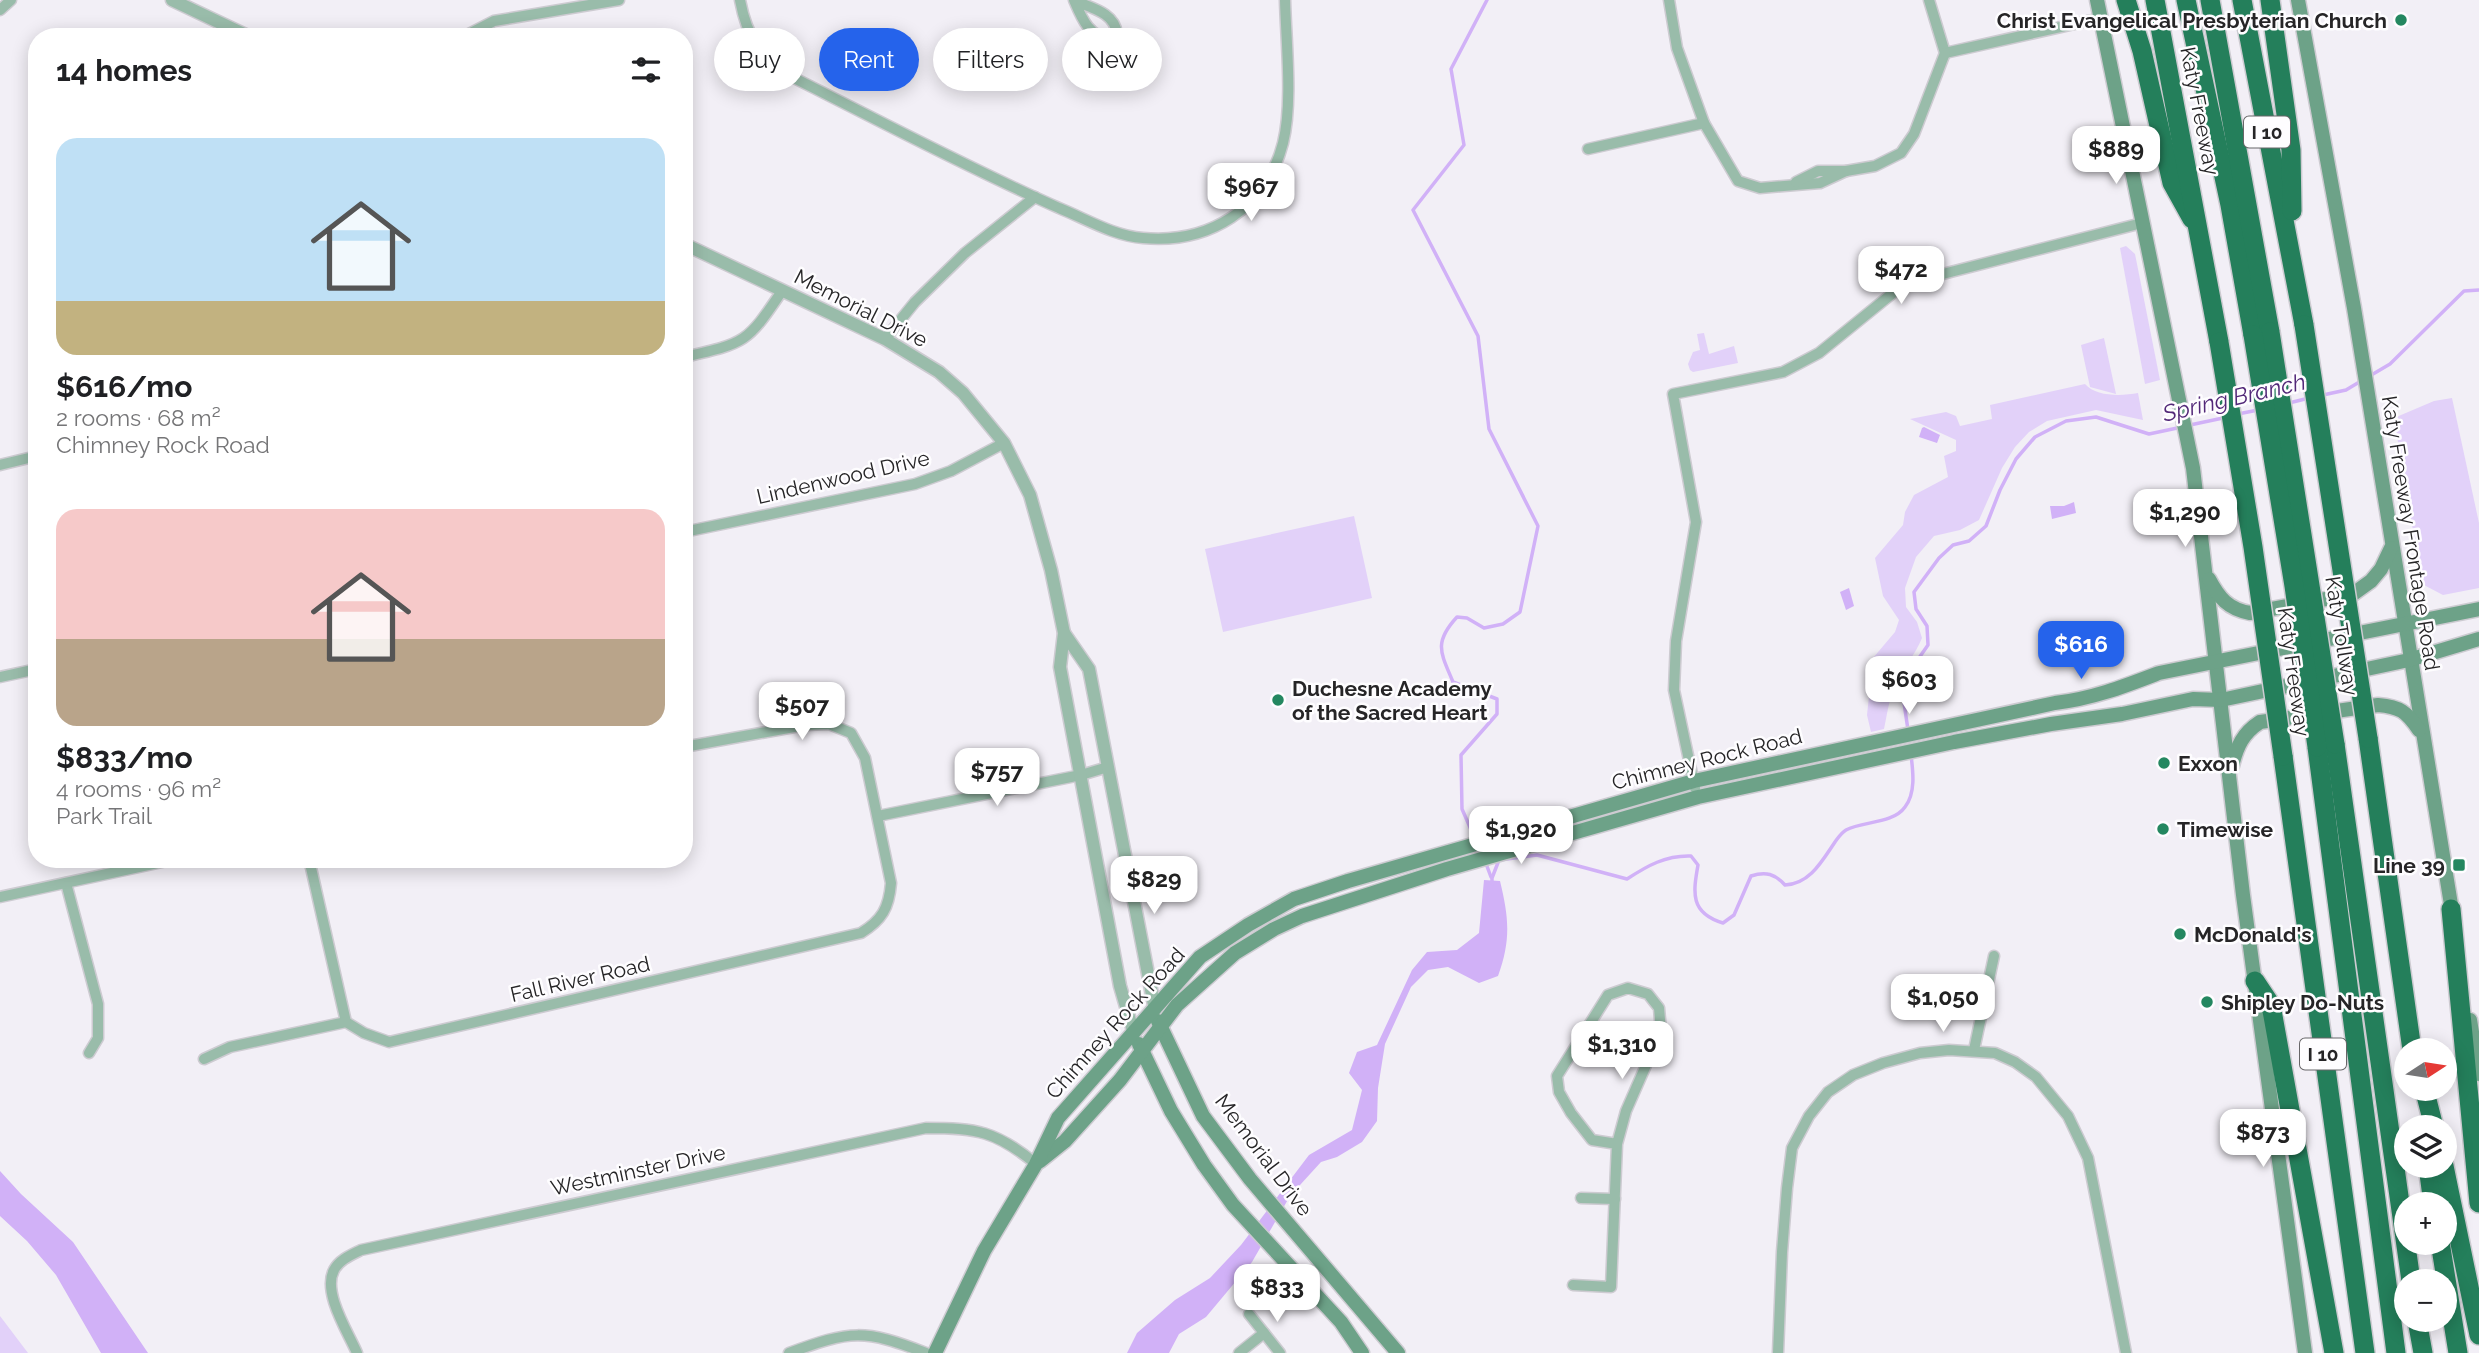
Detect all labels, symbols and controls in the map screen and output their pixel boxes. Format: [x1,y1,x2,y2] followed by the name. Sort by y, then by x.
[1997,8,2387,33] place label: Christ Evangelical Presbyterian Church
[2393,12,2409,28] marker: Christ Evangelical Presbyterian Church
[714,28,805,91] chip: Buy
[819,28,919,91] chip: Rent
[933,28,1048,91] chip: Filters
[1062,28,1162,91] chip: New
[2175,45,2225,177] street label: Katy Freeway
[627,51,665,89] icon: filters
[56,53,192,88] text: 14 homes
[2244,116,2290,148] road number: I 10
[2075,127,2157,186] pin: $889
[2088,135,2144,162] text: $889
[1210,164,1292,223] pin: $967
[1224,172,1279,199] text: $967
[298,183,424,309] icon: home
[1860,246,1942,306] pin: $472
[1874,255,1928,282] text: $472
[790,264,932,352] street label: Memorial Drive
[2159,367,2308,427] water label: Spring Branch
[56,369,192,404] text: $616/mo
[2377,394,2445,672] street label: Katy Freeway Frontage Road
[56,404,221,431] text: 2 rooms · 68 m²
[56,431,270,458] text: Chimney Rock Road
[754,445,932,509] street label: Lindenwood Drive
[2128,490,2242,549] pin: $1,290
[2149,498,2221,525] text: $1,290
[298,554,424,680] icon: home
[2320,574,2364,698] street label: Katy Tollway
[2273,606,2315,738] street label: Katy Freeway
[2040,622,2122,681] pin: $616
[2054,630,2108,657] text: $616
[1868,656,1950,716] pin: $603
[1881,665,1937,692] text: $603
[1292,676,1492,725] place label: Duchesne Academy of the Sacred Heart
[761,682,843,742] pin: $507
[775,691,829,718] text: $507
[1270,692,1286,708] marker: Duchesne Academy of the Sacred Heart
[1609,723,1805,795] street label: Chimney Rock Road
[56,740,193,775] text: $833/mo
[956,748,1038,808] pin: $757
[2178,751,2238,776] place label: Exxon
[2156,755,2172,771] marker: Exxon
[971,757,1023,784] text: $757
[56,775,221,802] text: 4 rooms · 96 m²
[56,802,152,829] text: Park Trail
[1464,806,1578,866] pin: $1,920
[1485,815,1557,842] text: $1,920
[2177,817,2274,842] place label: Timewise
[2155,821,2171,837] marker: Timewise
[2373,853,2445,878] place label: Line 39
[1113,856,1195,916] pin: $829
[2451,857,2467,873] marker: Line 39
[1127,865,1182,892] text: $829
[2194,922,2312,947] place label: McDonald's
[2172,926,2188,942] marker: McDonald's
[1040,942,1190,1104] street label: Chimney Rock Road
[508,951,652,1007] street label: Fall River Road
[1886,974,2000,1034] pin: $1,050
[1907,983,1979,1010] text: $1,050
[2221,990,2384,1015] place label: Shipley Do-Nuts
[2199,994,2215,1010] marker: Shipley Do-Nuts
[1565,1021,1679,1081] pin: $1,310
[1587,1030,1657,1057] text: $1,310
[2300,1038,2346,1070] road number: I 10
[2394,1038,2457,1101] north arrow
[2394,1038,2457,1332] map controls
[1210,1089,1318,1221] street label: Memorial Drive
[2222,1110,2304,1169] pin: $873
[2394,1115,2457,1178] button: layers
[2236,1118,2290,1145] text: $873
[548,1139,728,1201] street label: Westminster Drive
[2394,1192,2457,1255] button: +
[1236,1264,1318,1324] pin: $833
[2394,1269,2457,1332] button: −
[1250,1273,1304,1300] text: $833

